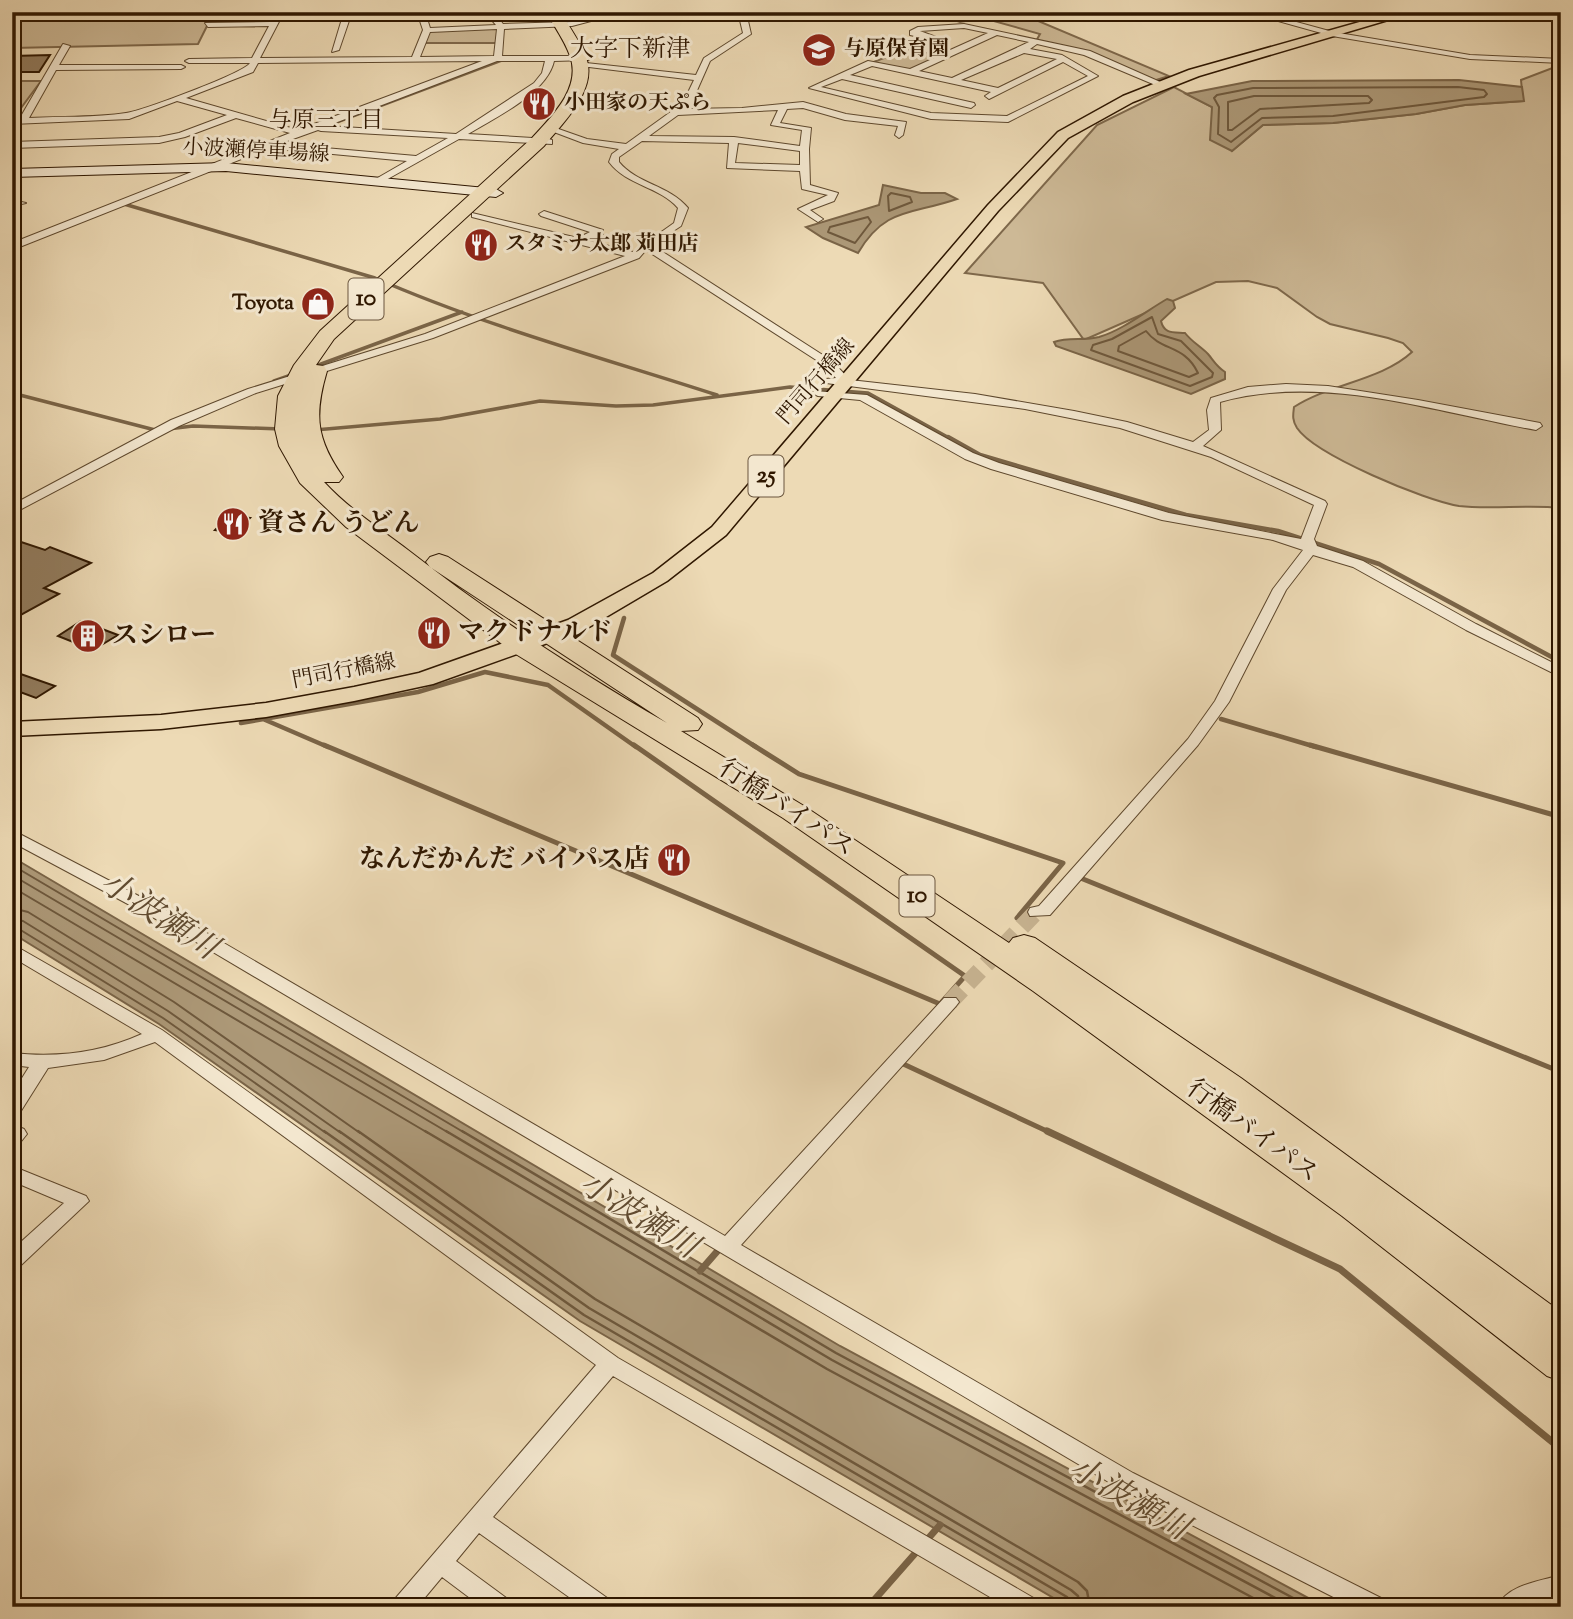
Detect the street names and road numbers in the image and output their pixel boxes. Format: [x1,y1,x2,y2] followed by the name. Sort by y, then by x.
[182,133,330,171] street label: 小波瀬停車場線
[348,278,384,320] road number: 10
[771,333,863,431] street label: 門司行橋線
[748,456,784,496] road number: 25
[290,647,398,697] street label: 門司行橋線
[711,751,861,867] street label: 行橋バイパス
[900,876,934,916] road number: 10
[1178,1071,1326,1193] street label: 行橋バイパス

